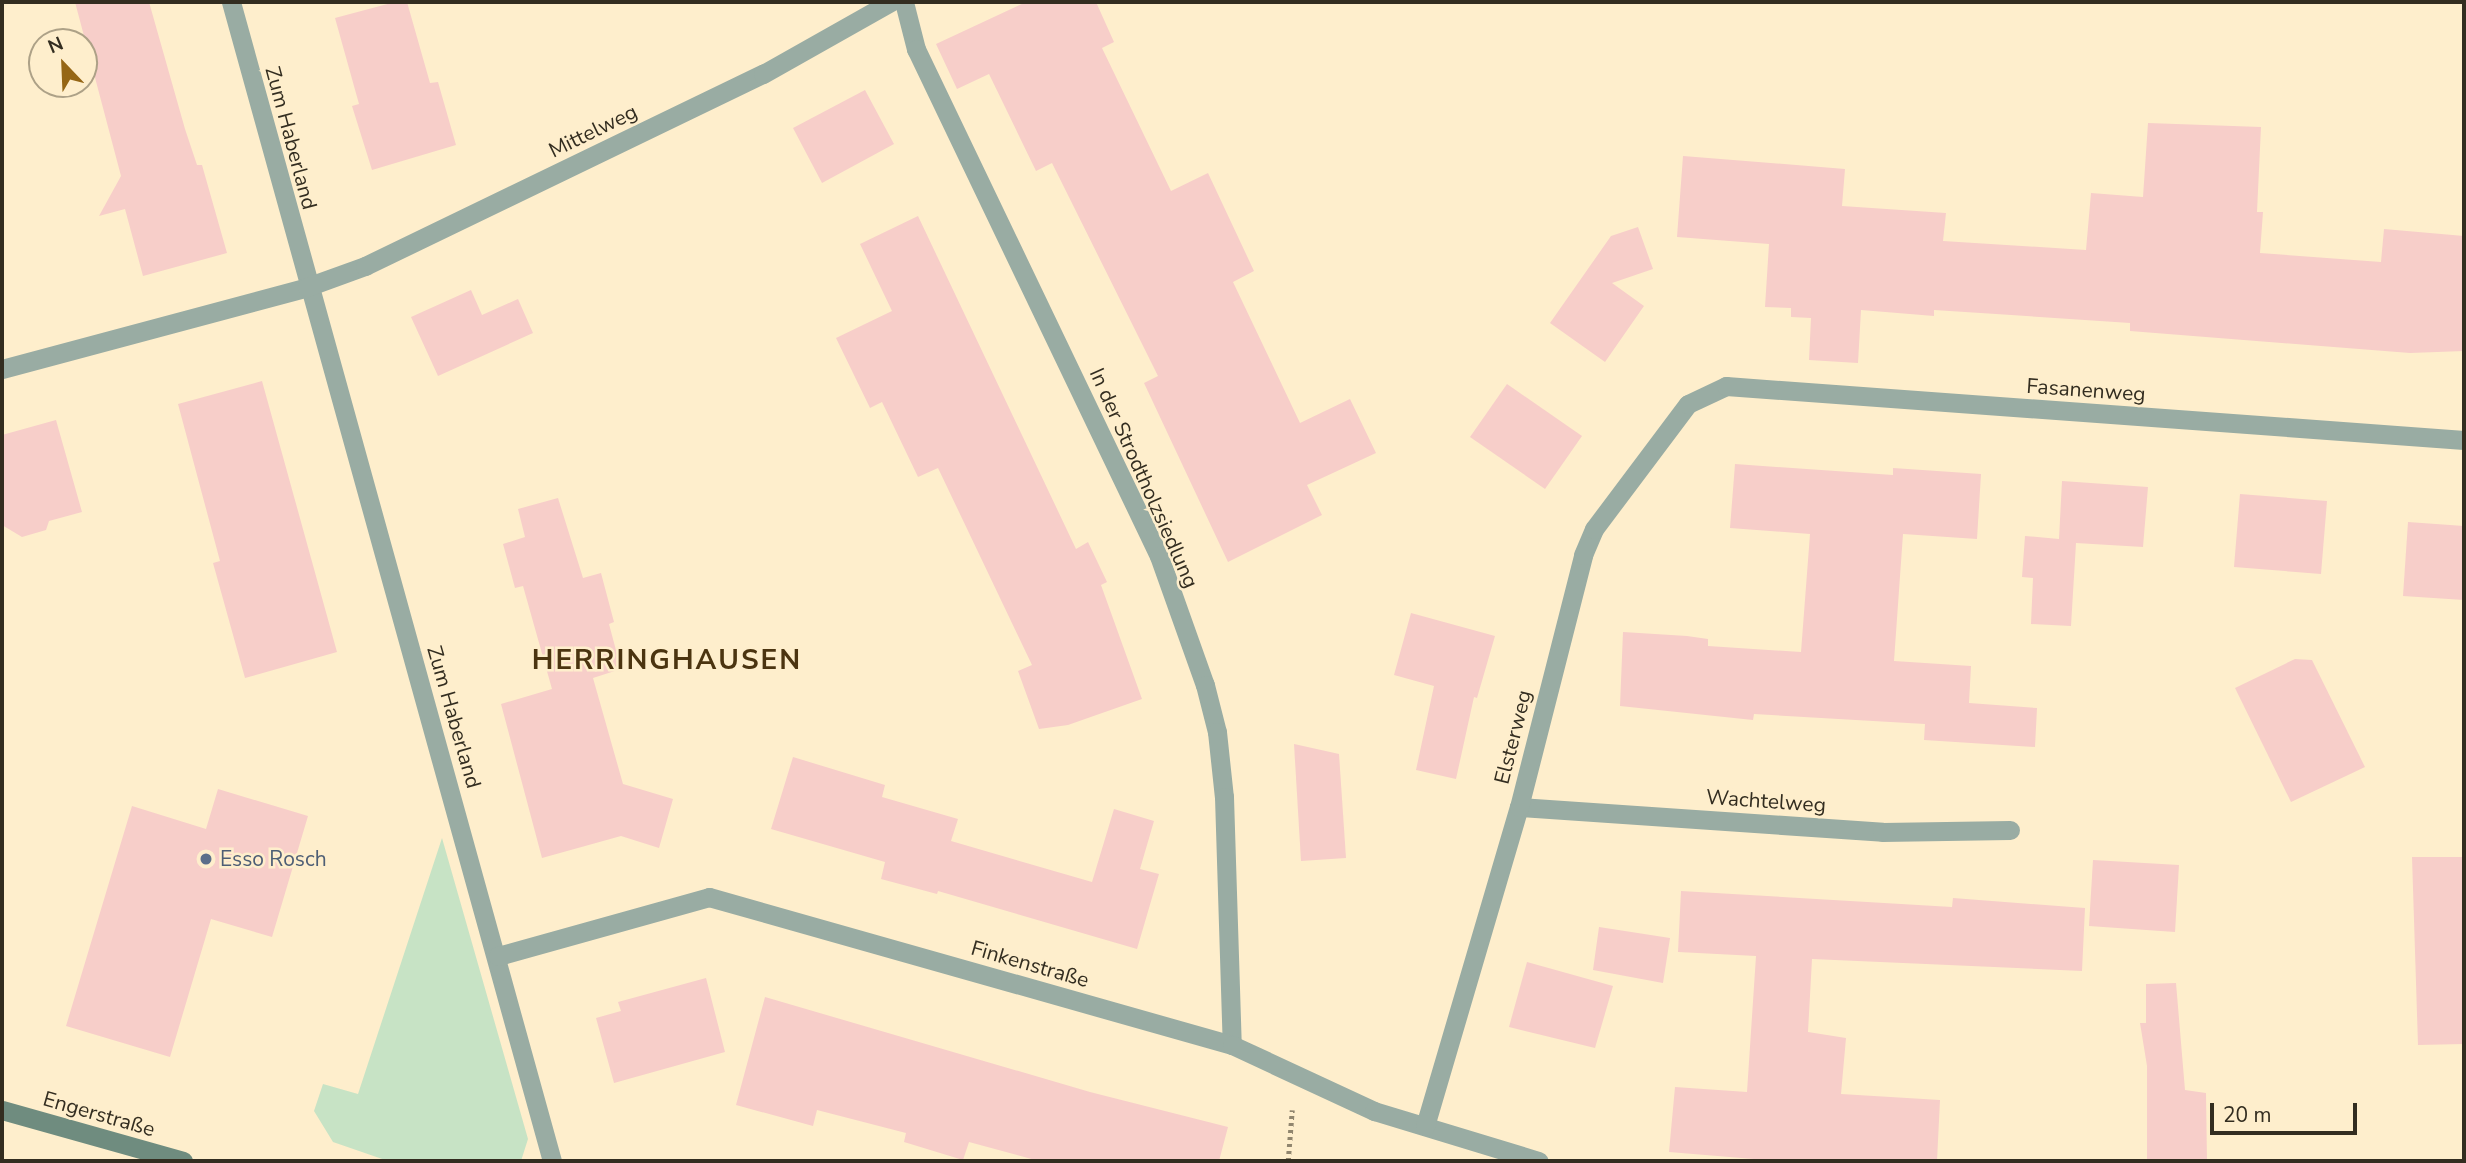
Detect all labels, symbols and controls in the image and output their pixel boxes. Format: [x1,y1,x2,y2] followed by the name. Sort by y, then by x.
[28,28,98,98] north arrow
[44,31,67,60] text: N
[260,64,322,212] street label: Zum Haberland
[545,99,641,163] street label: Mittelweg
[1084,364,1204,592] street label: In der Strodtholzsiedlung
[2026,373,2146,407] street label: Fasanenweg
[422,643,486,791] street label: Zum Haberland
[533,643,801,677] district label: HERRINGHAUSEN
[1489,687,1537,787] street label: Elsterweg
[1705,784,1827,818] street label: Wachtelweg
[220,846,327,872] place label: Esso Rosch
[198,851,214,867] marker: Esso Rosch
[968,935,1092,993] street label: Finkenstraße
[40,1086,158,1142] street label: Engerstraße
[2214,1090,2361,1134] scale bar
[2223,1101,2272,1129] text: 20 m

